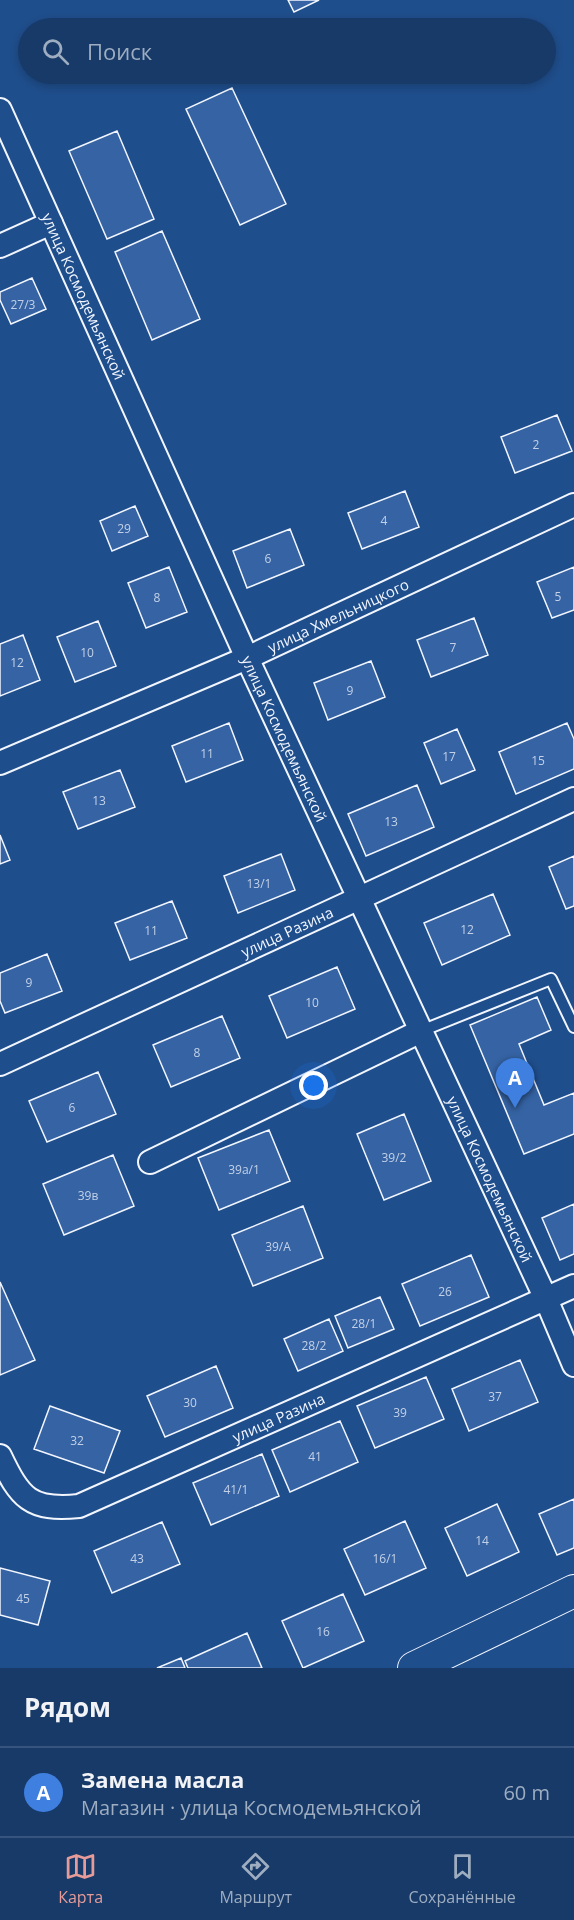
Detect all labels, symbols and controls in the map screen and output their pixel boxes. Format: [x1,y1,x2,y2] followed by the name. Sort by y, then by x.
[18,18,556,84] search box
[39,35,72,68] icon: search
[87,36,152,66] text: Поиск
[38,209,130,383] street label: улица Космодемьянской
[11,296,36,313] house number: 27/3
[533,436,540,453] house number: 2
[381,512,388,529] house number: 4
[117,520,131,537] house number: 29
[265,550,272,567] house number: 6
[264,574,412,657] street label: улица Хмельницкого
[555,588,562,605] house number: 5
[154,589,161,606] house number: 8
[450,639,457,656] house number: 7
[80,644,94,661] house number: 10
[237,652,332,825] street label: улица Космодемьянской
[10,654,24,671] house number: 12
[347,682,354,699] house number: 9
[200,745,214,762] house number: 11
[442,748,456,765] house number: 17
[531,752,545,769] house number: 15
[92,792,106,809] house number: 13
[384,813,398,830] house number: 13
[247,875,271,892] house number: 13/1
[238,902,336,961] street label: улица Разина
[460,921,474,938] house number: 12
[144,922,158,939] house number: 11
[26,974,33,991] house number: 9
[305,994,319,1011] house number: 10
[194,1044,201,1061] house number: 8
[496,1058,534,1108] pin: A
[299,1071,328,1100] your location
[443,1093,537,1265] street label: улица Космодемьянской
[69,1099,76,1116] house number: 6
[382,1149,407,1166] house number: 39/2
[228,1161,260,1178] house number: 39а/1
[78,1187,98,1204] house number: 39в
[265,1238,291,1255] house number: 39/А
[438,1283,452,1300] house number: 26
[352,1315,376,1332] house number: 28/1
[302,1337,327,1354] house number: 28/2
[229,1388,328,1447] street label: улица Разина
[488,1388,502,1405] house number: 37
[183,1394,197,1411] house number: 30
[393,1404,407,1421] house number: 39
[70,1432,84,1449] house number: 32
[308,1448,322,1465] house number: 41
[224,1481,248,1498] house number: 41/1
[475,1532,489,1549] house number: 14
[130,1550,144,1567] house number: 43
[373,1550,397,1567] house number: 16/1
[16,1590,30,1607] house number: 45
[316,1623,330,1640] house number: 16
[24,1689,111,1725] text: Рядом
[81,1764,244,1794] text: Замена масла
[37,1779,50,1806] text: A
[503,1779,550,1806] text: 60 m
[81,1794,422,1821] text: Магазин · улица Космодемьянской
[58,1850,103,1908] tab: Карта
[219,1850,292,1908] tab: Маршрут
[408,1850,516,1908] tab: Сохранённые

